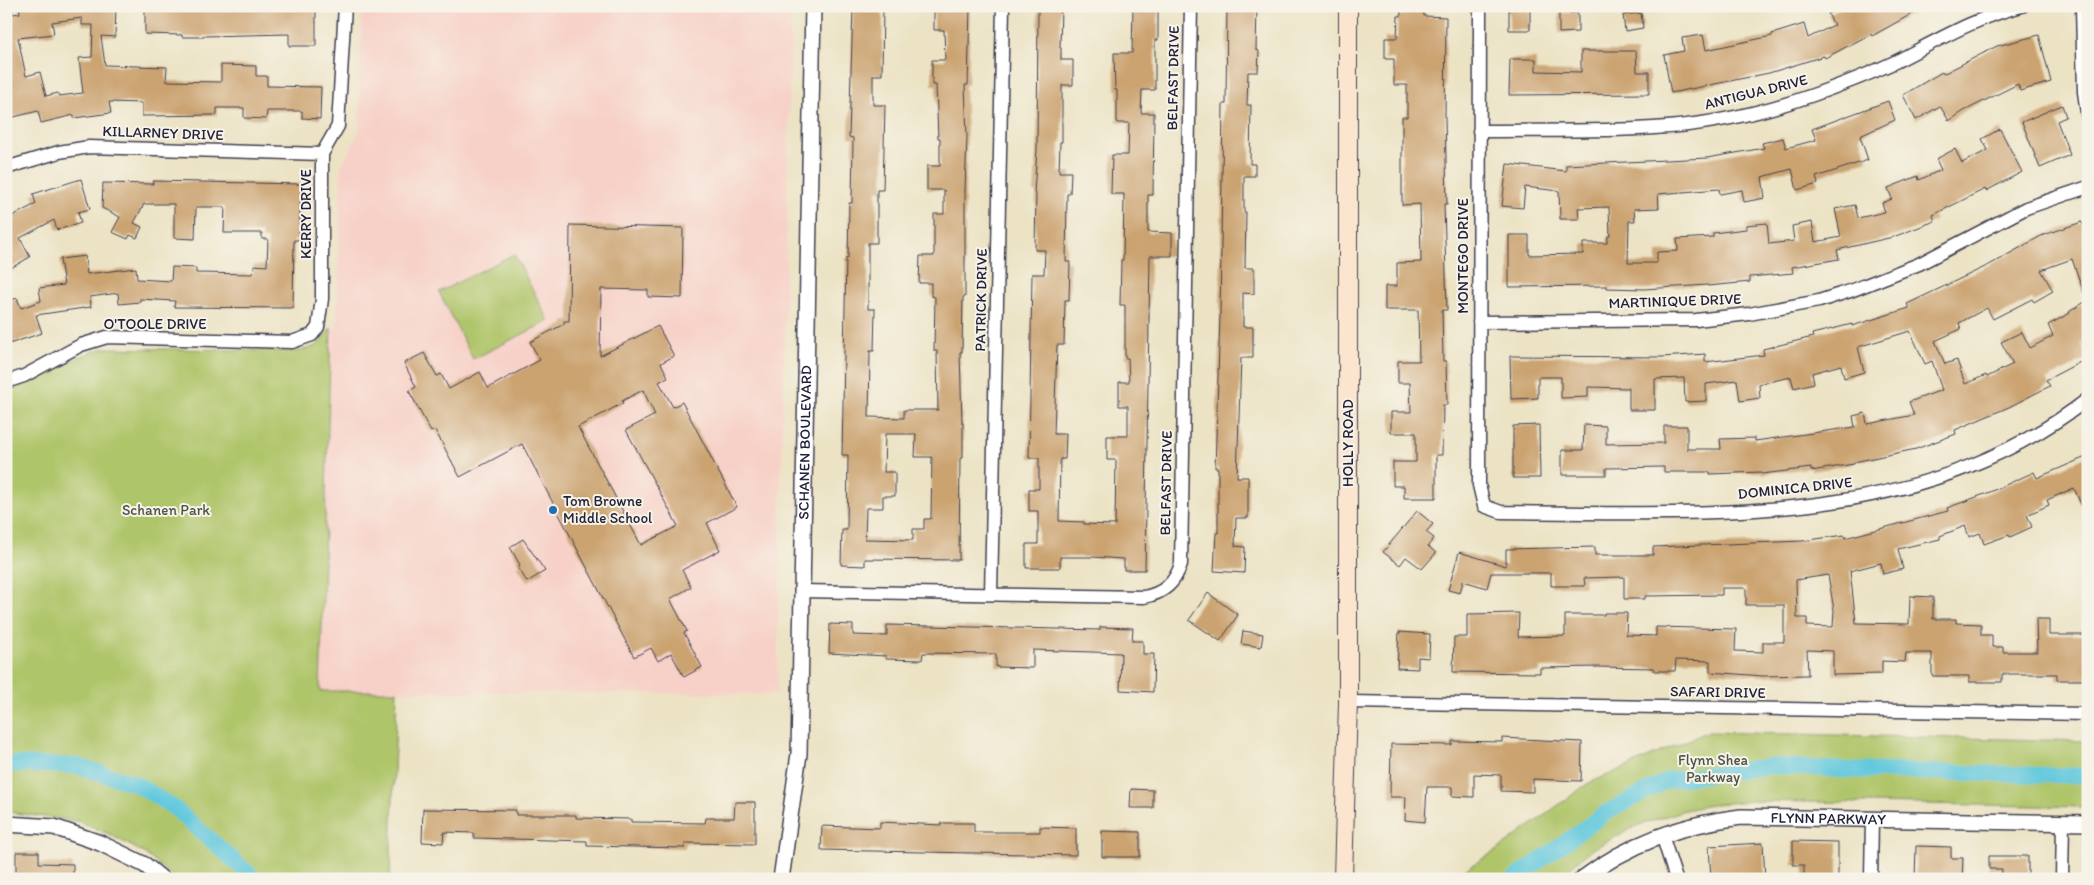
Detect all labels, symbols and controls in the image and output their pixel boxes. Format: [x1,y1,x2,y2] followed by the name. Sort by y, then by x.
[1163,26,1183,130] street label: BELFAST DRIVE
[1703,70,1809,114] street label: ANTIGUA DRIVE
[102,122,224,144] street label: KILLARNEY DRIVE
[297,169,315,259] street label: KERRY DRIVE
[1454,198,1472,314] street label: MONTEGO DRIVE
[971,248,991,352] street label: PATRICK DRIVE
[1608,290,1742,312] street label: MARTINIQUE DRIVE
[103,315,207,333] street label: O'TOOLE DRIVE
[794,365,815,520] street label: SCHANEN BOULEVARD
[1339,399,1357,487] street label: HOLLY ROAD
[1156,431,1176,535] street label: BELFAST DRIVE
[1737,473,1853,503] street label: DOMINICA DRIVE
[563,492,653,527] place label: Tom Browne Middle School
[122,501,210,519] park label: Schanen Park
[547,504,559,516] marker: Tom Browne Middle School
[1670,682,1766,702] street label: SAFARI DRIVE
[1678,751,1749,786] park label: Flynn Shea Parkway
[1770,809,1887,829] street label: FLYNN PARKWAY

